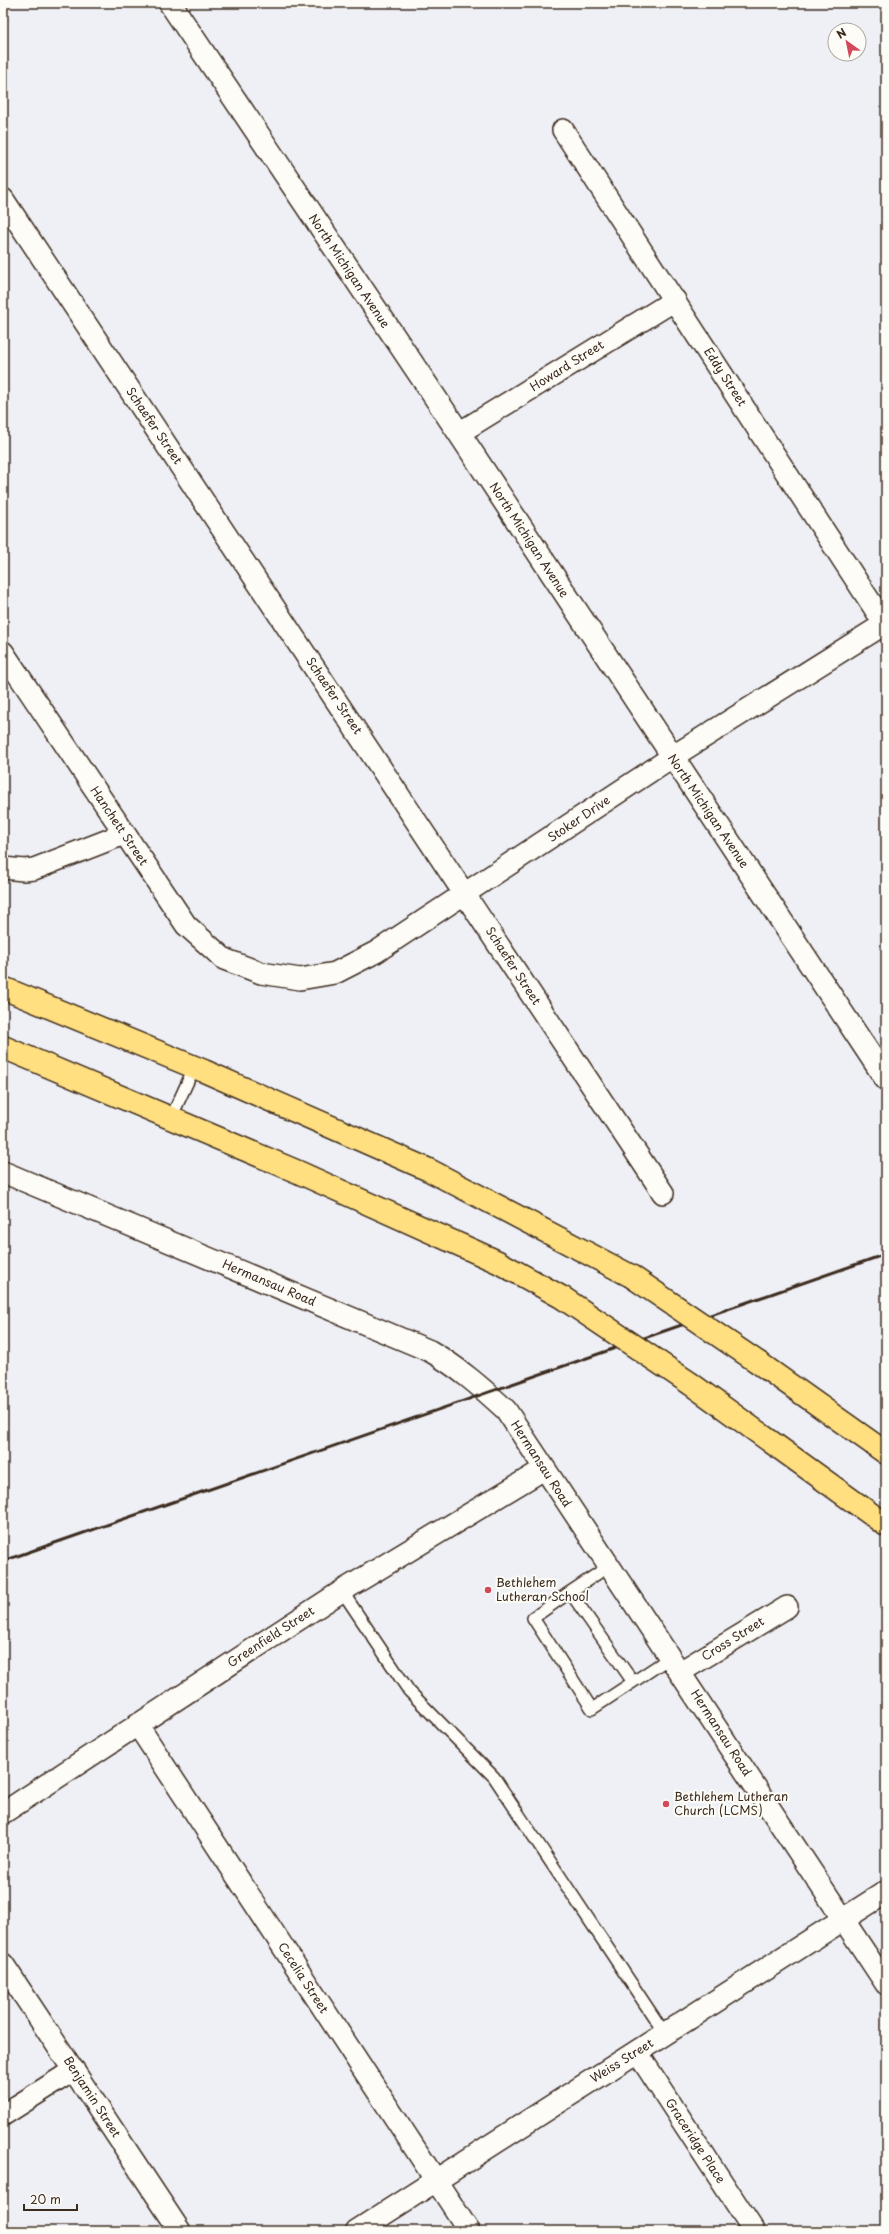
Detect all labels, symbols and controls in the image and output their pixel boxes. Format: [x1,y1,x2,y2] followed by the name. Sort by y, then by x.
[827,22,867,62] north arrow
[833,24,850,43] text: N
[305,210,395,331] street label: North Michigan Avenue
[526,335,607,395] street label: Howard Street
[700,343,752,410] street label: Eddy Street
[122,383,187,468] street label: Schaefer Street
[486,478,574,601] street label: North Michigan Avenue
[302,653,367,738] street label: Schaefer Street
[664,750,754,871] street label: North Michigan Avenue
[86,782,153,869] street label: Hanchett Street
[544,791,613,846] street label: Stoker Drive
[482,923,546,1008] street label: Schaefer Street
[220,1254,319,1310] street label: Hermansau Road
[507,1417,577,1510] street label: Hermansau Road
[496,1573,589,1605] place label: Bethlehem Lutheran School
[483,1585,493,1595] marker: Bethlehem Lutheran School
[223,1601,318,1671] street label: Greenfield Street
[698,1612,767,1665] street label: Cross Street
[687,1686,757,1779] street label: Hermansau Road
[674,1787,788,1819] place label: Bethlehem Lutheran Church (LCMS)
[661,1799,671,1809] marker: Bethlehem Lutheran Church (LCMS)
[274,1938,334,2017] street label: Cecelia Street
[586,2034,657,2087] street label: Weiss Street
[60,2052,126,2141] street label: Benjamin Street
[662,2094,730,2186] street label: Graceridge Place
[24,2186,77,2212] scale bar
[30,2190,61,2208] text: 20 m

